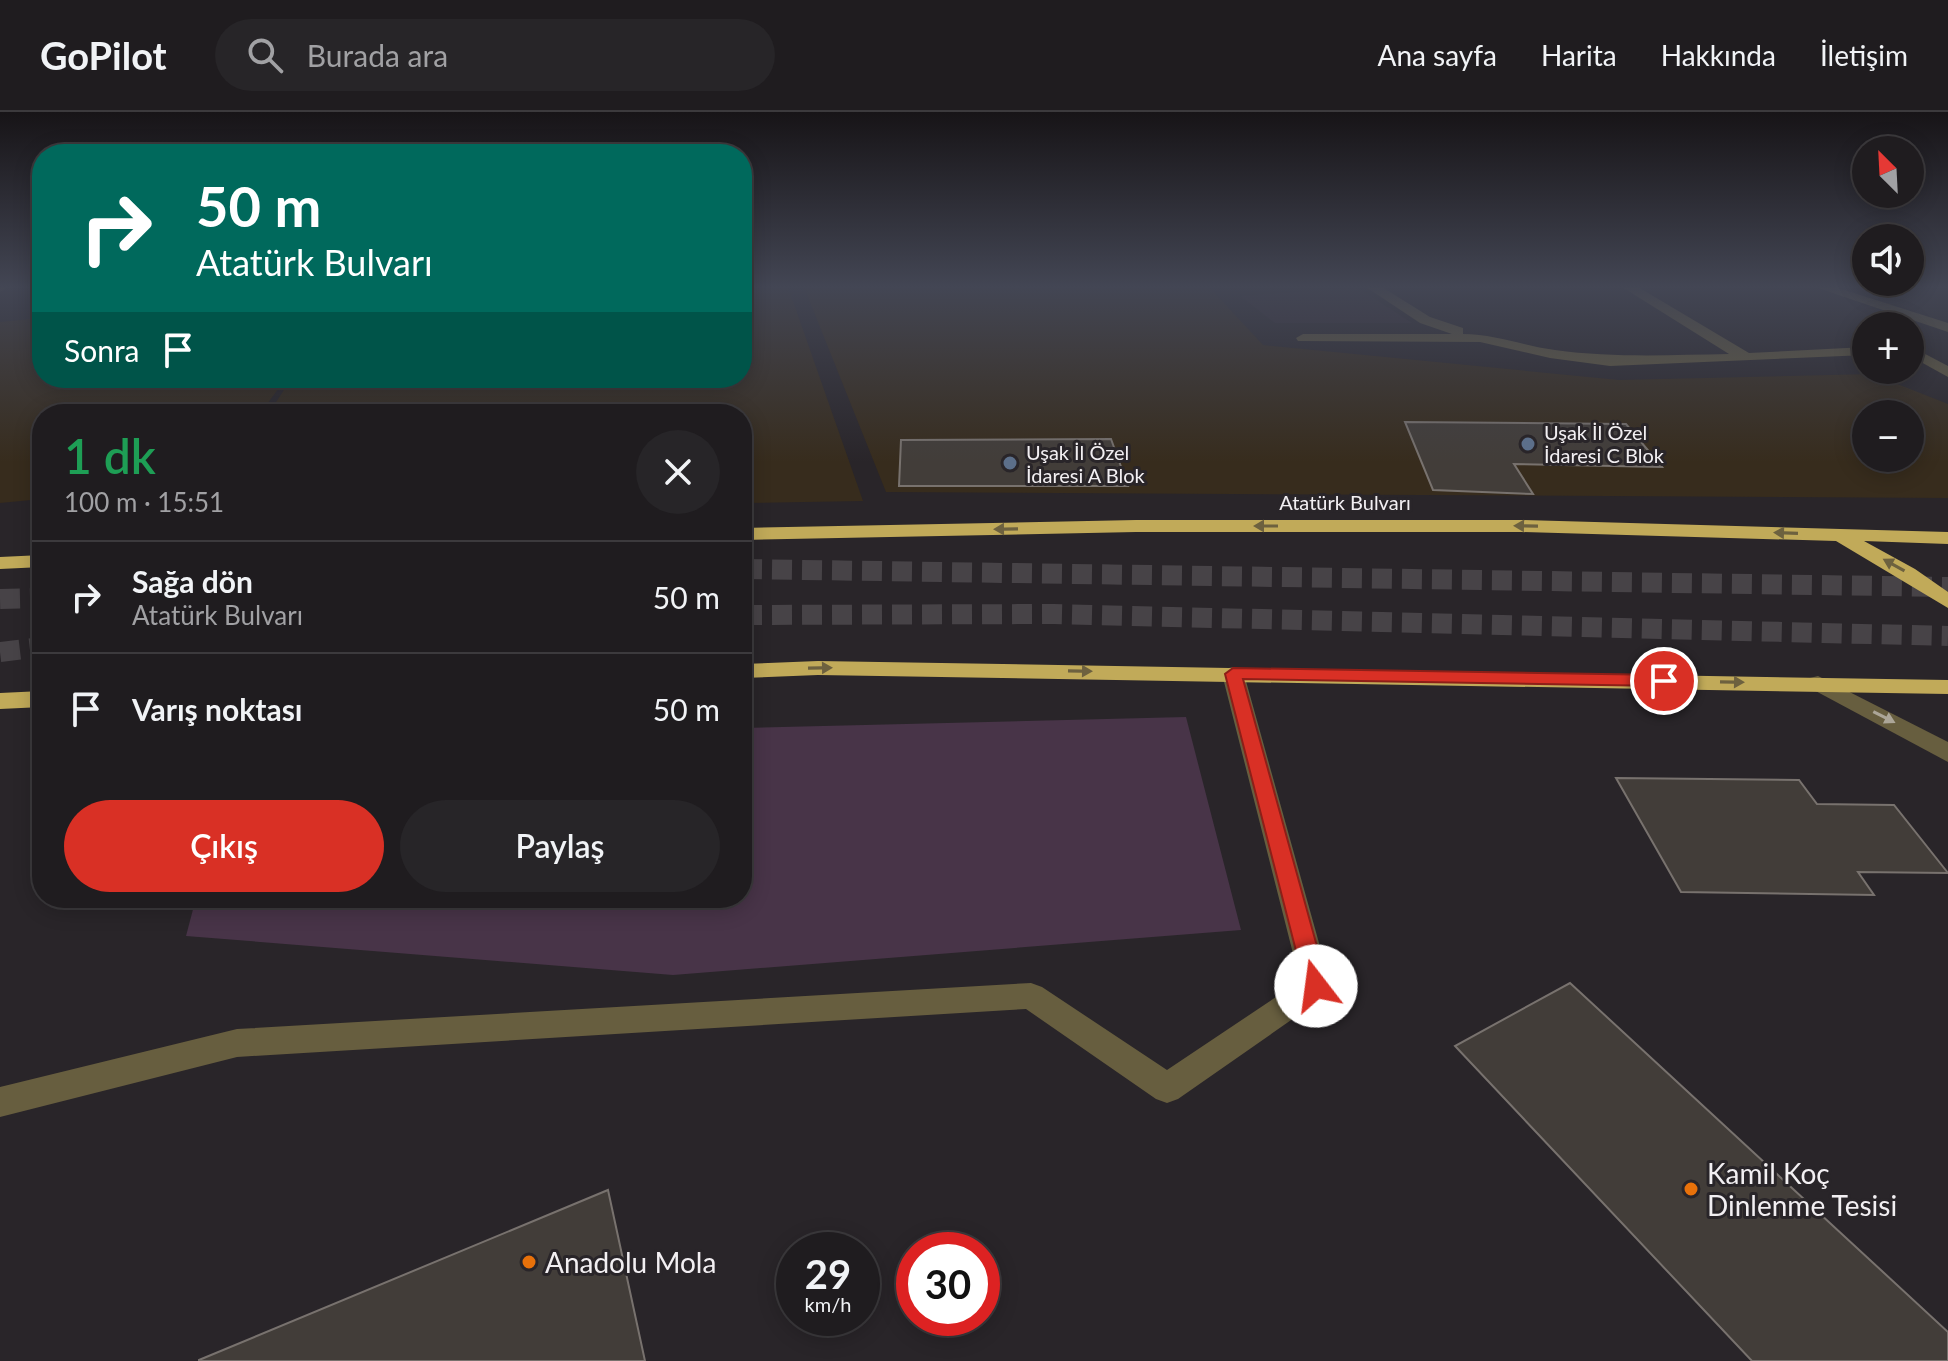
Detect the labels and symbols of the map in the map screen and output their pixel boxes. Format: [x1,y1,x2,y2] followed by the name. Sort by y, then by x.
[1852,136,1924,208] north arrow
[1544,420,1665,467] place label: Uşak İl Özel İdaresi C Blok
[1519,435,1537,453] marker: Uşak İl Özel İdaresi C Blok
[1026,440,1146,487] place label: Uşak İl Özel İdaresi A Blok
[1001,454,1019,472] marker: Uşak İl Özel İdaresi A Blok
[1279,490,1411,514] street label: Atatürk Bulvarı
[1253,520,1278,532] one-way arrow
[1513,520,1538,532] one-way arrow
[993,523,1018,535] one-way arrow
[1773,527,1798,539] one-way arrow
[1883,558,1905,572] one-way arrow
[1630,647,1698,715] pin
[808,662,833,674] one-way arrow
[1068,665,1093,678] one-way arrow
[1720,675,1745,688] one-way arrow
[1872,711,1895,724] one-way arrow
[1274,944,1358,1028] position arrow
[1707,1156,1897,1222] place label: Kamil Koç Dinlenme Tesisi
[1682,1180,1700,1198] marker: Kamil Koç Dinlenme Tesisi
[896,1232,1000,1336] speed limit sign: 30
[545,1245,716,1279] place label: Anadolu Mola
[520,1253,538,1271] marker: Anadolu Mola

